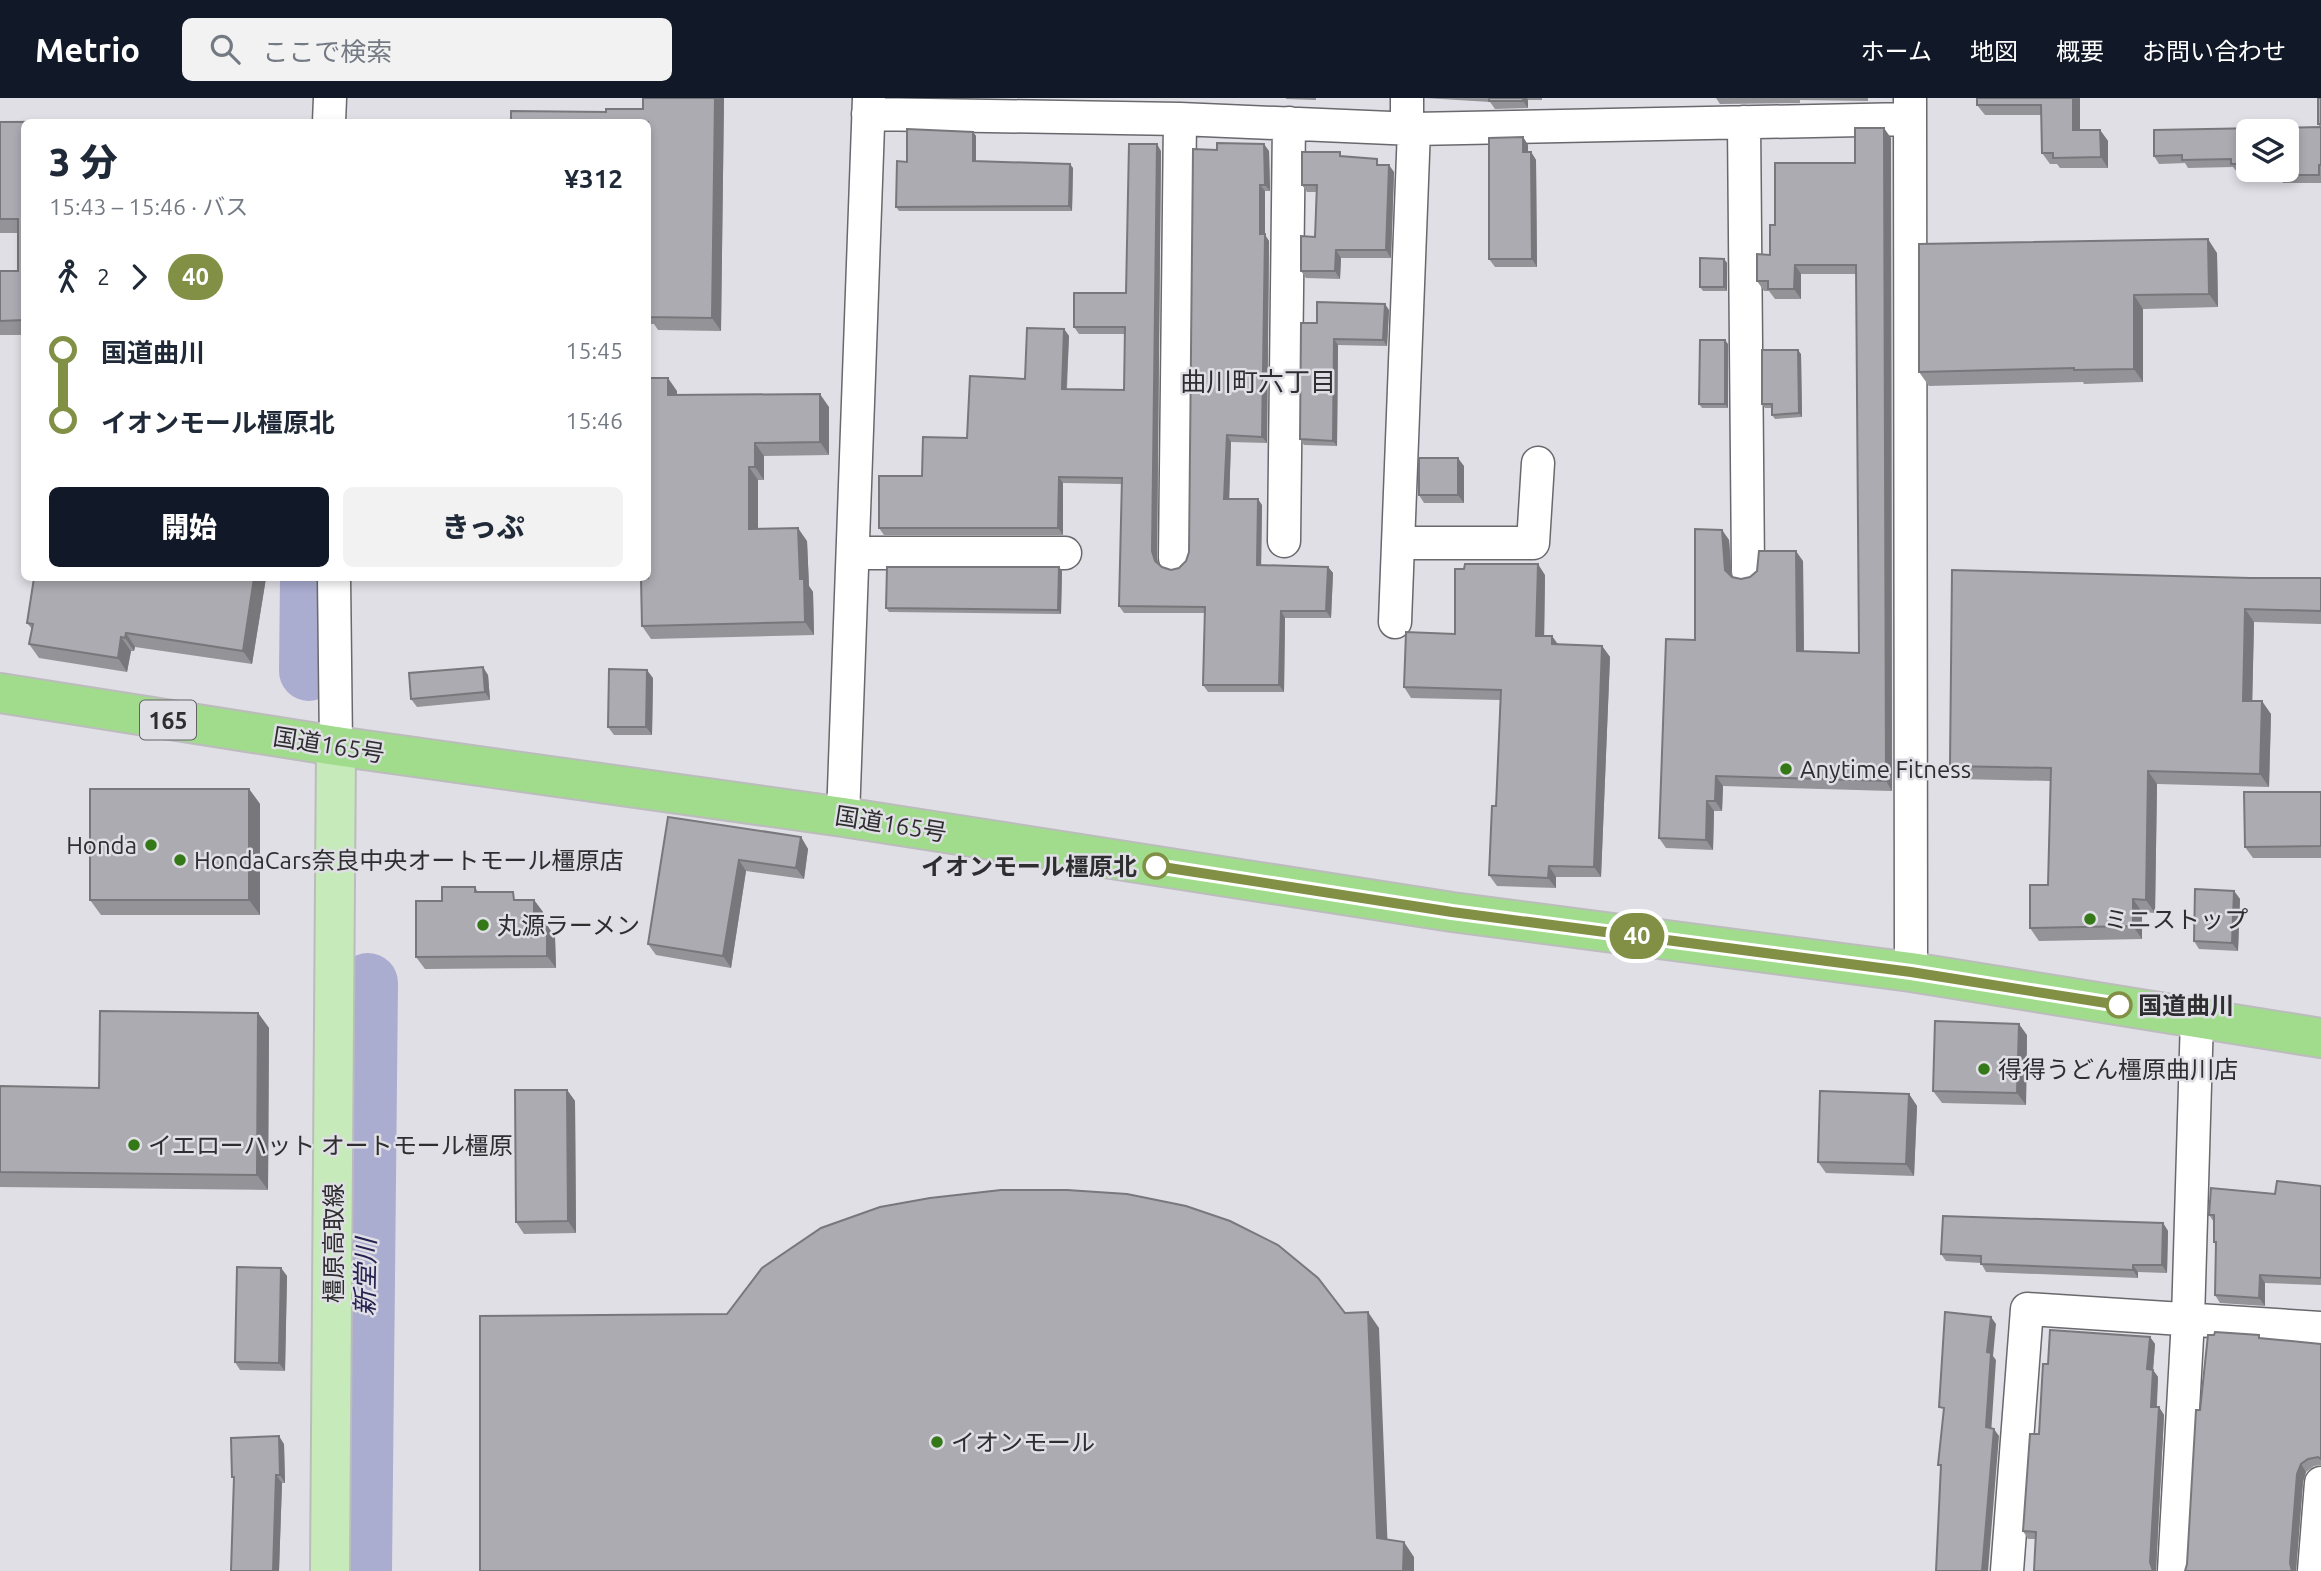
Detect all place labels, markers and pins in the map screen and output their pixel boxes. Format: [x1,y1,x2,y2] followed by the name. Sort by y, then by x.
[1800,756,1971,783] place label: Anytime Fitness
[1778,761,1794,777] marker: Anytime Fitness
[66,832,137,859] place label: Honda
[143,837,159,853] marker: Honda
[194,847,623,874] place label: HondaCars奈良中央オートモール橿原店
[172,852,188,868] marker: HondaCars奈良中央オートモール橿原店
[921,853,1137,880] place label: イオンモール橿原北
[1143,853,1169,879] marker: イオンモール橿原北
[2104,906,2248,933] place label: ミニストップ
[2082,911,2098,927] marker: ミニストップ
[497,912,640,939] place label: 丸源ラーメン
[475,917,491,933] marker: 丸源ラーメン
[2106,992,2132,1018] marker: 国道曲川
[2138,992,2234,1019] place label: 国道曲川
[1998,1056,2238,1083] place label: 得得うどん橿原曲川店
[1976,1061,1992,1077] marker: 得得うどん橿原曲川店
[148,1132,513,1159] place label: イエローハット オートモール橿原
[126,1137,142,1153] marker: イエローハット オートモール橿原
[951,1429,1095,1456] place label: イオンモール
[929,1434,945,1450] marker: イオンモール

